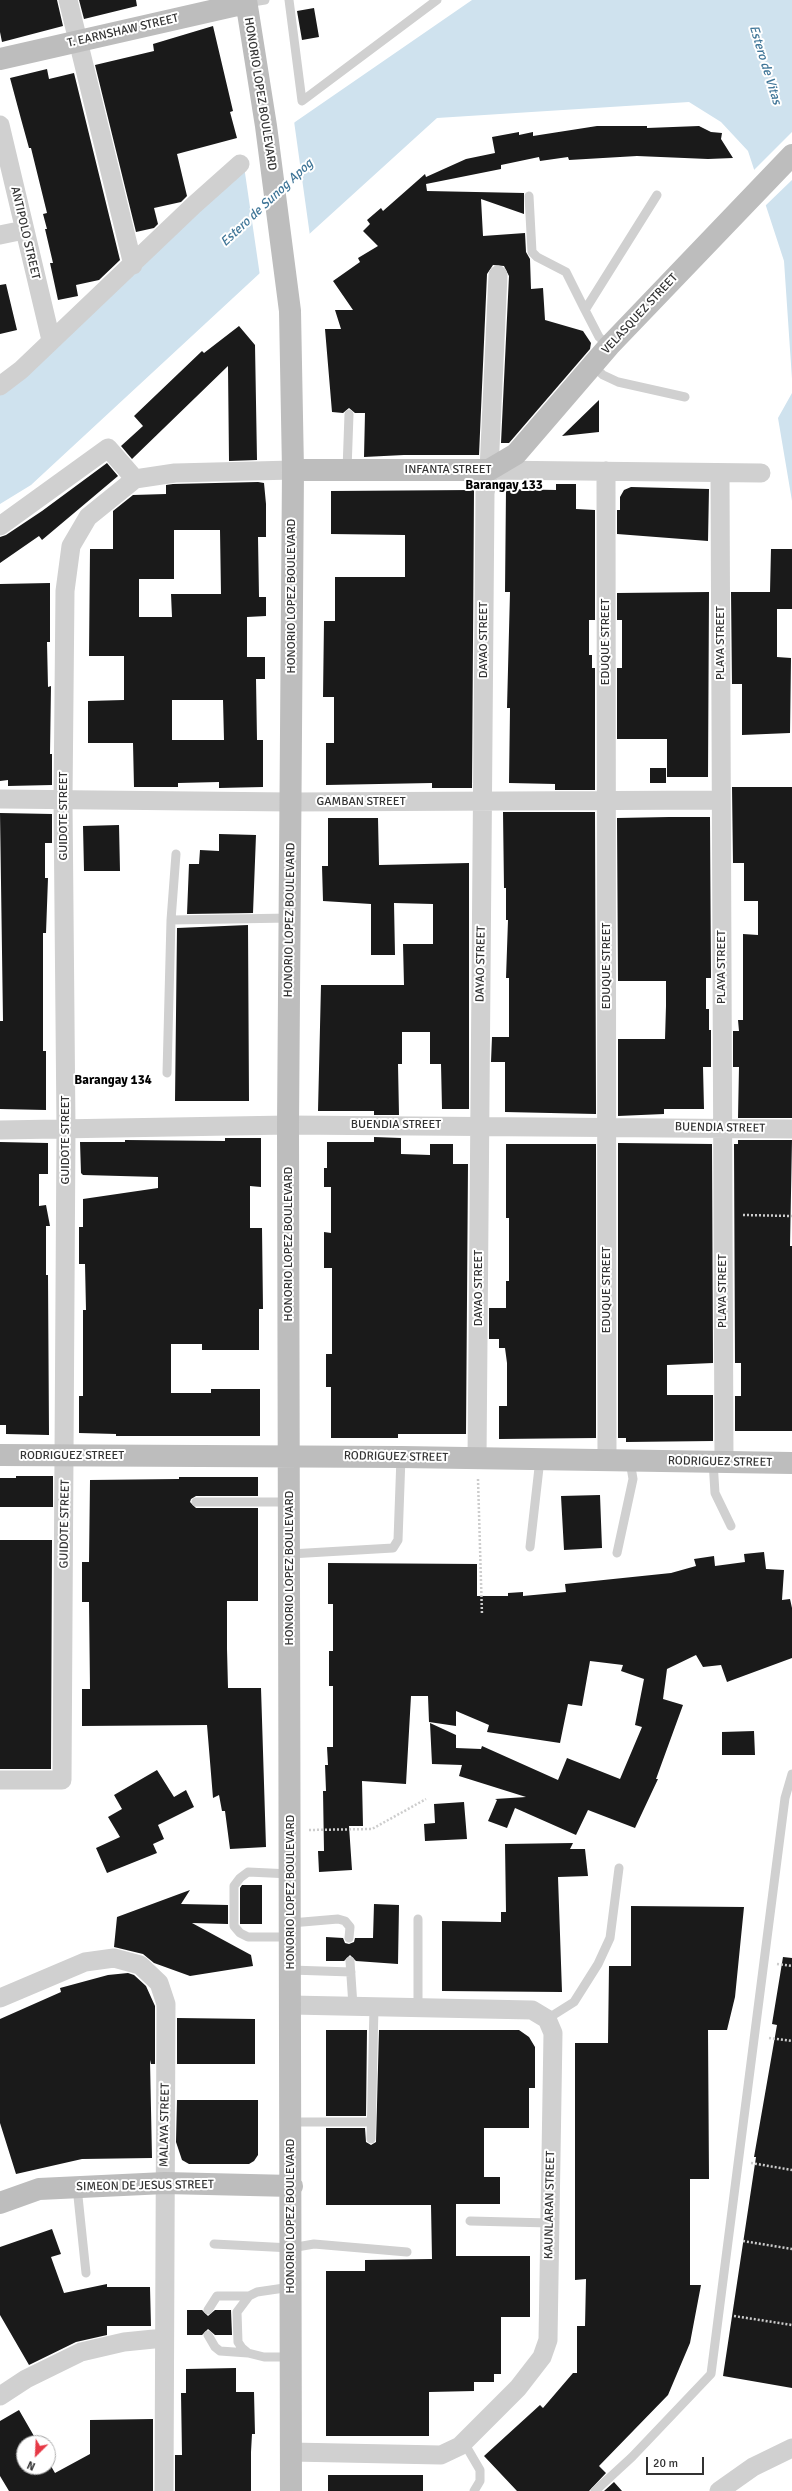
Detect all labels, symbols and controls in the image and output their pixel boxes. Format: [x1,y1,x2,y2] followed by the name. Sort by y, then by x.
[66,11,180,51] street label: T. EARNSHAW STREET
[241,16,279,172] street label: HONORIO LOPEZ BOULEVARD
[746,23,784,107] water label: Estero de Vitas
[218,156,316,250] water label: Estero de Sunog Apog
[7,185,43,281] street label: ANTIPOLO STREET
[599,271,681,357] street label: VELASQUEZ STREET
[405,463,491,477] street label: INFANTA STREET
[465,478,543,494] district label: Barangay 133
[285,519,299,673] street label: HONORIO LOPEZ BOULEVARD
[599,599,613,685] street label: EDUQUE STREET
[477,602,491,678] street label: DAYAO STREET
[714,606,728,680] street label: PLAYA STREET
[57,772,71,860] street label: GUIDOTE STREET
[316,795,406,809] street label: GAMBAN STREET
[281,843,299,997] street label: HONORIO LOPEZ BOULEVARD
[600,923,614,1009] street label: EDUQUE STREET
[473,926,489,1002] street label: DAYAO STREET
[715,930,729,1004] street label: PLAYA STREET
[74,1073,152,1089] district label: Barangay 134
[59,1096,73,1184] street label: GUIDOTE STREET
[351,1118,441,1132] street label: BUENDIA STREET
[675,1120,765,1136] street label: BUENDIA STREET
[282,1167,296,1321] street label: HONORIO LOPEZ BOULEVARD
[600,1247,614,1333] street label: EDUQUE STREET
[472,1250,486,1326] street label: DAYAO STREET
[716,1254,730,1328] street label: PLAYA STREET
[20,1449,124,1463] street label: RODRIGUEZ STREET
[344,1449,448,1465] street label: RODRIGUEZ STREET
[668,1454,772,1470] street label: RODRIGUEZ STREET
[57,1479,73,1569] street label: GUIDOTE STREET
[283,1491,297,1645] street label: HONORIO LOPEZ BOULEVARD
[284,1815,298,1969] street label: HONORIO LOPEZ BOULEVARD
[157,2083,173,2167] street label: MALAYA STREET
[284,2139,298,2293] street label: HONORIO LOPEZ BOULEVARD
[542,2151,558,2259] street label: KAUNLARAN STREET
[76,2178,214,2194] street label: SIMEON DE JESUS STREET
[16,2435,56,2475] north arrow
[648,2449,706,2475] scale bar
[653,2456,678,2471] text: 20 m
[25,2458,37,2473] text: N

